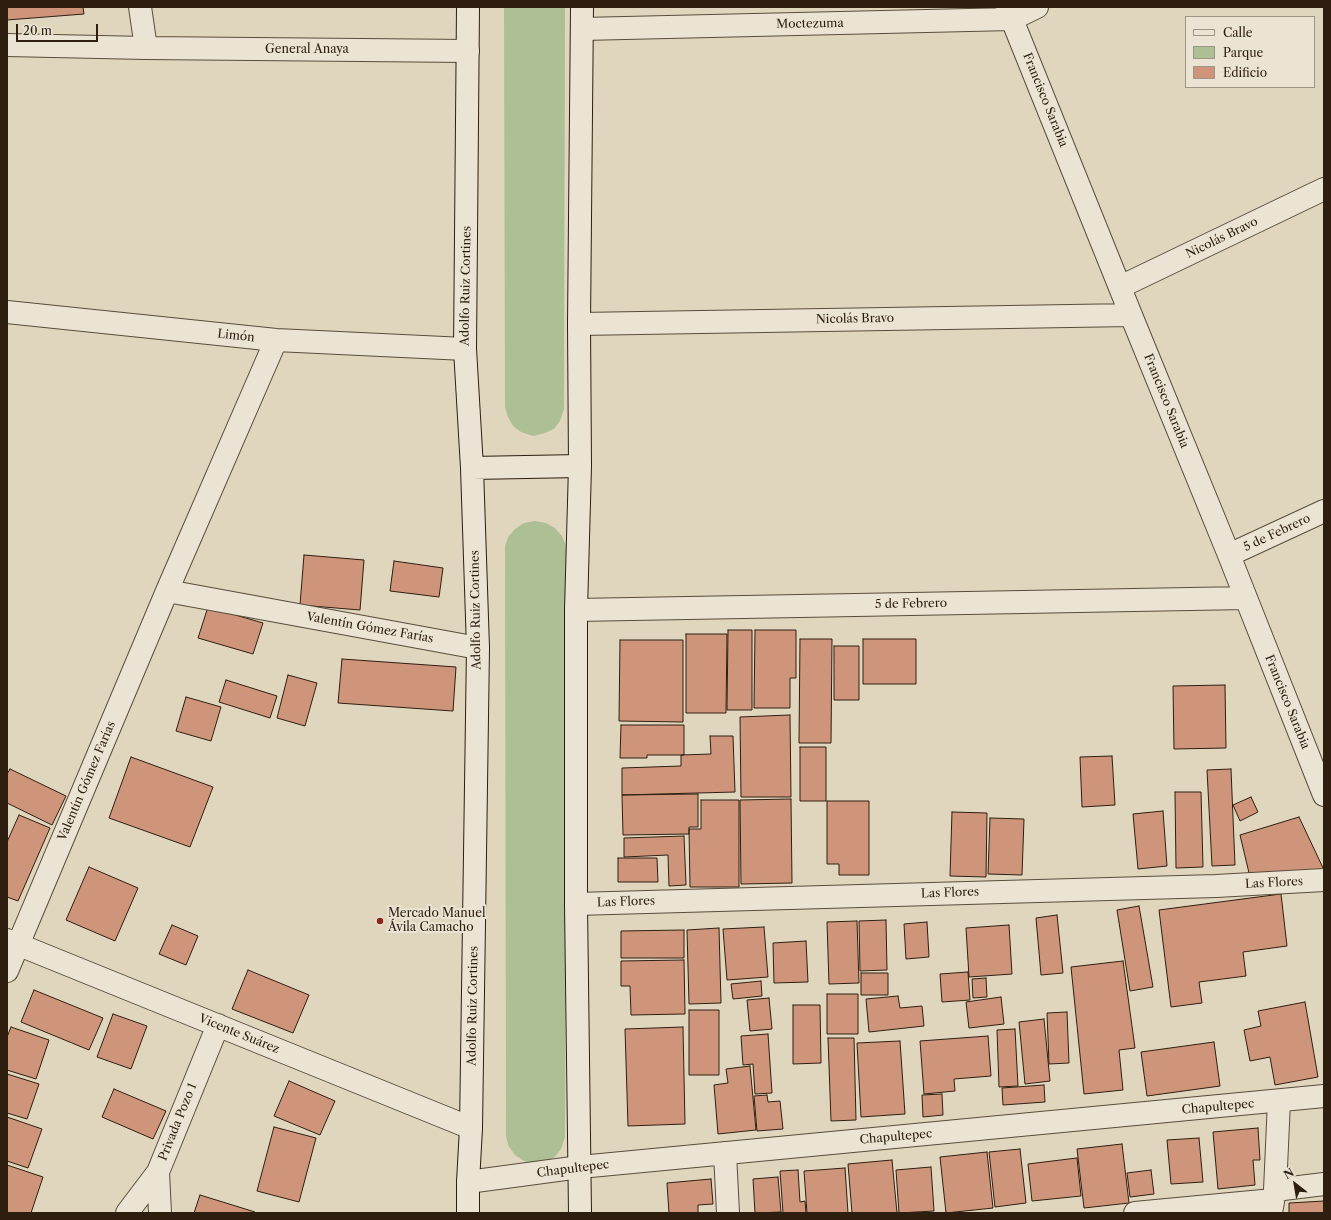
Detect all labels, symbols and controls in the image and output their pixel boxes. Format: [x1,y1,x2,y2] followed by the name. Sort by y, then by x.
[18,16,100,42] scale bar
[776,16,844,32] street label: Moctezuma
[1185,16,1315,88] legend
[23,23,52,38] text: 20 m
[1223,25,1252,40] text: Calle
[265,43,349,57] street label: General Anaya
[1223,45,1263,60] text: Parque
[1019,51,1071,149] street label: Francisco Sarabia
[1223,65,1267,80] text: Edificio
[1184,214,1260,262] street label: Nicolás Bravo
[458,226,474,346] street label: Adolfo Ruiz Cortines
[816,311,894,327] street label: Nicolás Bravo
[217,327,255,345] street label: Limón
[1140,352,1192,450] street label: Francisco Sarabia
[1241,511,1313,555] street label: 5 de Febrero
[468,550,484,670] street label: Adolfo Ruiz Cortines
[875,596,947,612] street label: 5 de Febrero
[305,610,435,646] street label: Valentín Gómez Farías
[1261,653,1313,751] street label: Francisco Sarabia
[55,719,119,843] street label: Valentín Gómez Farías
[1245,874,1303,892] street label: Las Flores
[921,885,979,901] street label: Las Flores
[597,894,655,910] street label: Las Flores
[388,907,485,935] place label: Mercado Manuel Ávila Camacho
[375,916,385,926] marker: Mercado Manuel Ávila Camacho
[465,946,481,1066] street label: Adolfo Ruiz Cortines
[197,1011,281,1057] street label: Vicente Suárez
[156,1081,200,1163] street label: Privada Pozo 1
[1181,1097,1255,1117] street label: Chapultepec
[859,1127,933,1147] street label: Chapultepec
[536,1157,610,1181] street label: Chapultepec
[1275,1164,1315,1204] north arrow
[1281,1165,1297,1182] text: N

